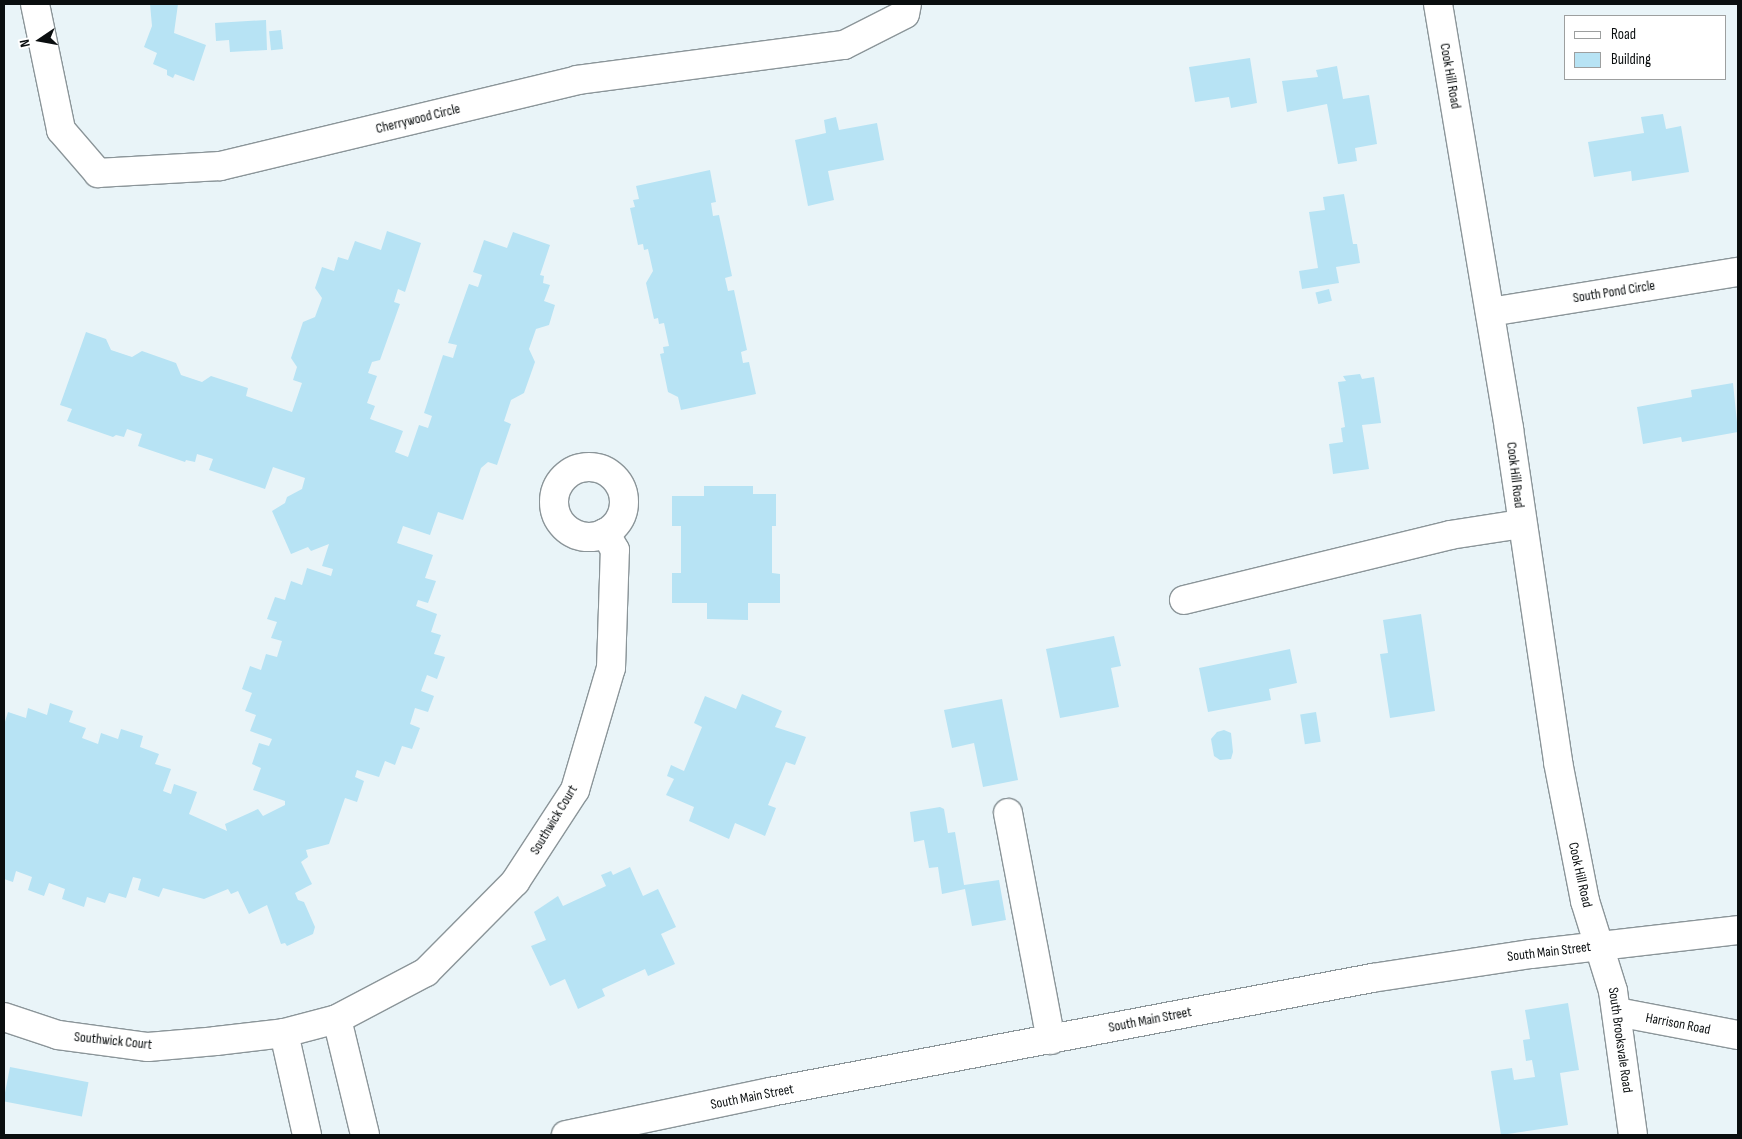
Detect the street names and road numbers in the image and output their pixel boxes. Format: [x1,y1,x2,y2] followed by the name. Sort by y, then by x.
[1436,42,1464,110] street label: Cook Hill Road
[374,100,462,138] street label: Cherrywood Circle
[1572,277,1656,307] street label: South Pond Circle
[1503,441,1527,509] street label: Cook Hill Road
[527,782,581,858] street label: Southwick Court
[1564,841,1596,909] street label: Cook Hill Road
[1506,939,1592,965] street label: South Main Street
[1604,986,1636,1094] street label: South Brooksvale Road
[1107,1004,1193,1036] street label: South Main Street
[1644,1010,1712,1038] street label: Harrison Road
[73,1029,153,1053] street label: Southwick Court
[709,1081,795,1113] street label: South Main Street

